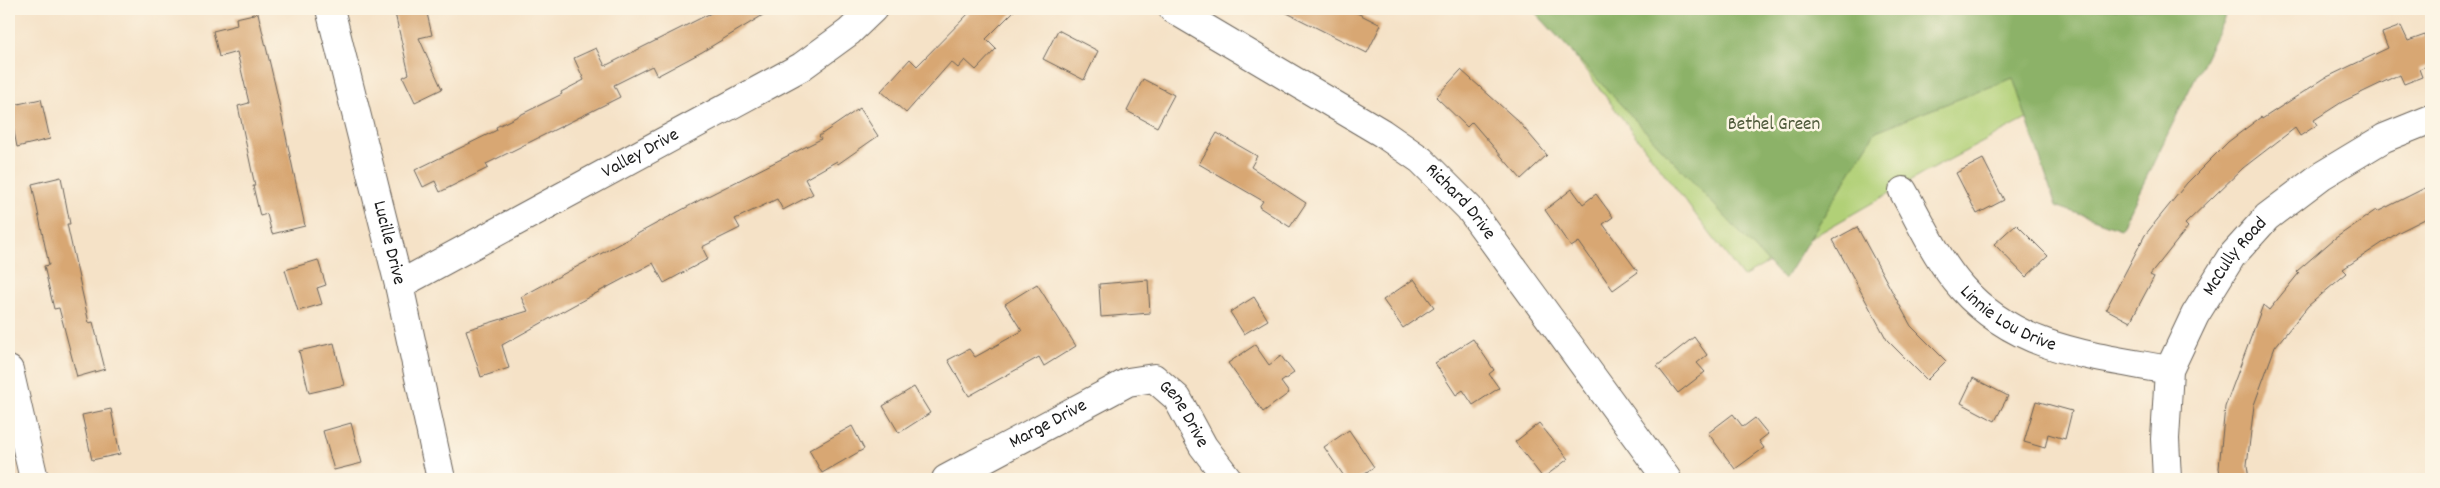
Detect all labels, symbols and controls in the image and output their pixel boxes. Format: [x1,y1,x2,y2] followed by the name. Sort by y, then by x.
[1728,112,1820,139] park label: Bethel Green
[597,122,684,186] street label: Valley Drive
[1419,158,1502,246] street label: Richard Drive
[365,198,412,288] street label: Lucille Drive
[2196,211,2274,301] street label: McCully Road
[1953,280,2060,359] street label: Linnie Lou Drive
[1152,374,1215,453] street label: Gene Drive
[1005,393,1092,456] street label: Marge Drive

